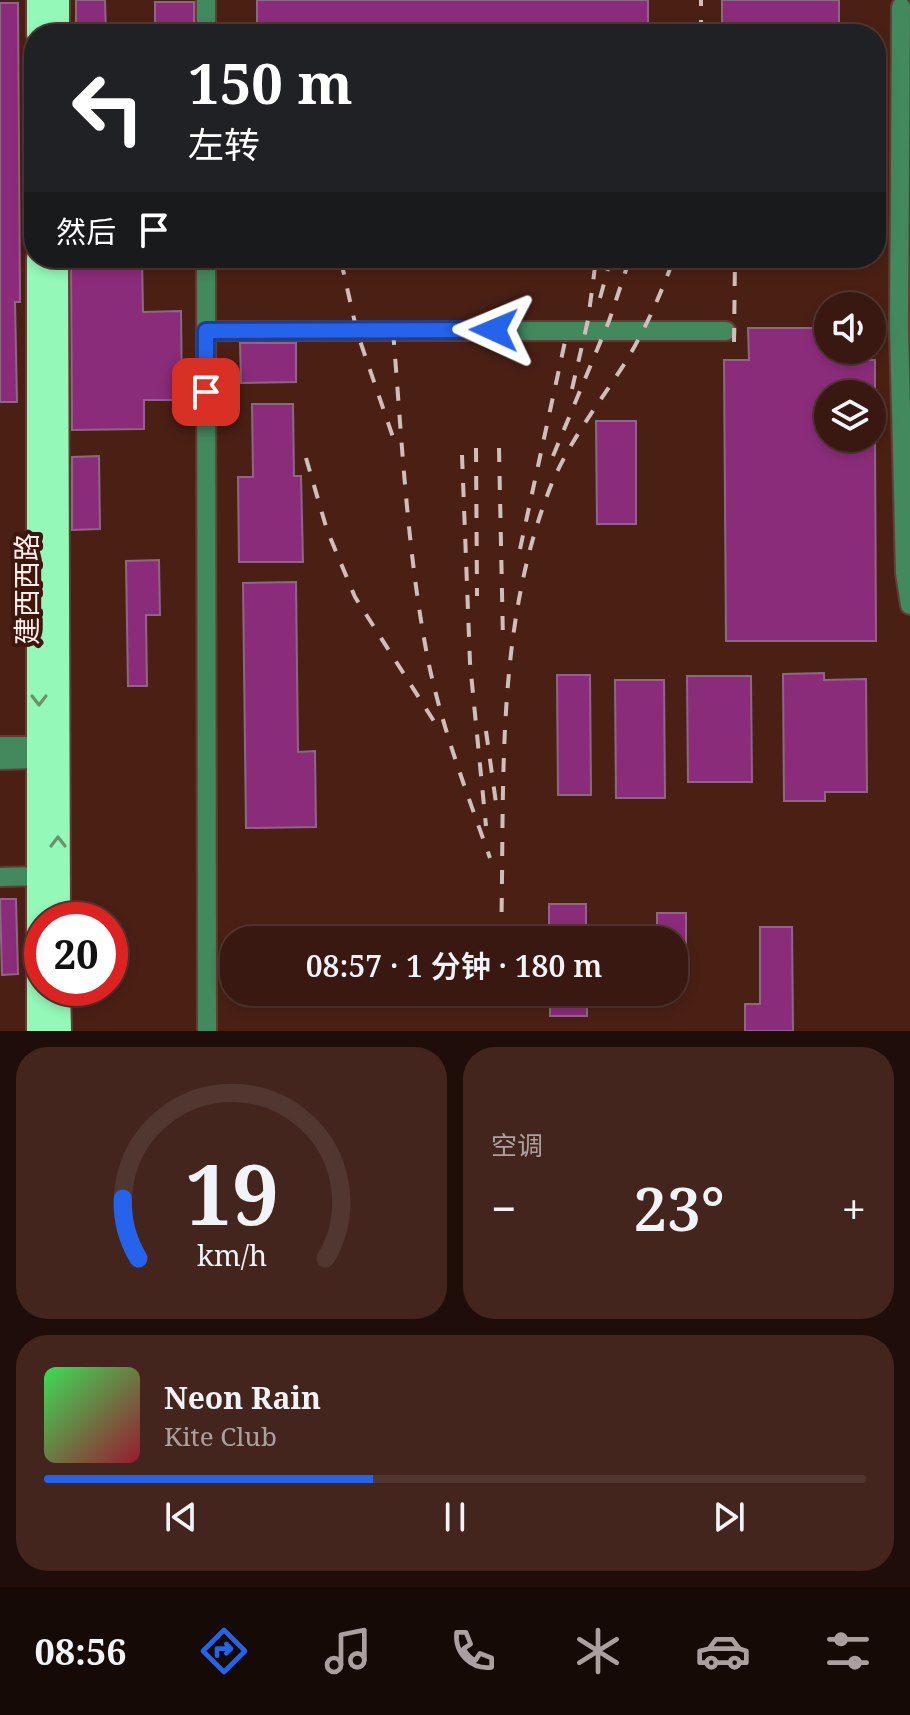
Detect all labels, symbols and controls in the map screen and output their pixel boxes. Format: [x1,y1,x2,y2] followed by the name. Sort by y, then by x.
[188,44,353,120] text: 150 m
[56,56,160,160] icon: left
[188,120,260,169] text: 左转
[132,208,176,252] icon: arrive
[56,211,116,252] text: 然后
[452,288,536,372] position arrow
[814,292,886,452] map controls
[814,292,886,364] button: sound
[172,358,240,426] pin
[184,370,228,414] icon: arrive
[814,380,886,452] button: layers
[7,533,45,645] street label: 建西西路
[30,694,48,707] one-way arrow
[49,835,67,848] one-way arrow
[24,902,128,1006] speed limit sign: 20
[306,945,602,986] text: 08:57 · 1 分钟 · 180 m
[491,1127,543,1163] text: 空调
[184,1136,279,1249] text: 19
[633,1167,725,1249] text: 23°
[491,1178,516,1238] text: −
[841,1178,866,1238] text: +
[196,1235,267,1274] text: km/h
[164,1377,321,1418] text: Neon Rain
[164,1418,277,1454] text: Kite Club
[159,1495,203,1539] icon: previous
[433,1495,477,1539] icon: pause
[707,1495,751,1539] icon: next
[196,1623,252,1679] icon: directions
[320,1623,376,1679] icon: music
[445,1623,501,1679] icon: phone
[570,1623,626,1679] icon: climate
[695,1623,751,1679] icon: car
[820,1623,876,1679] icon: filters
[34,1627,127,1676] text: 08:56

